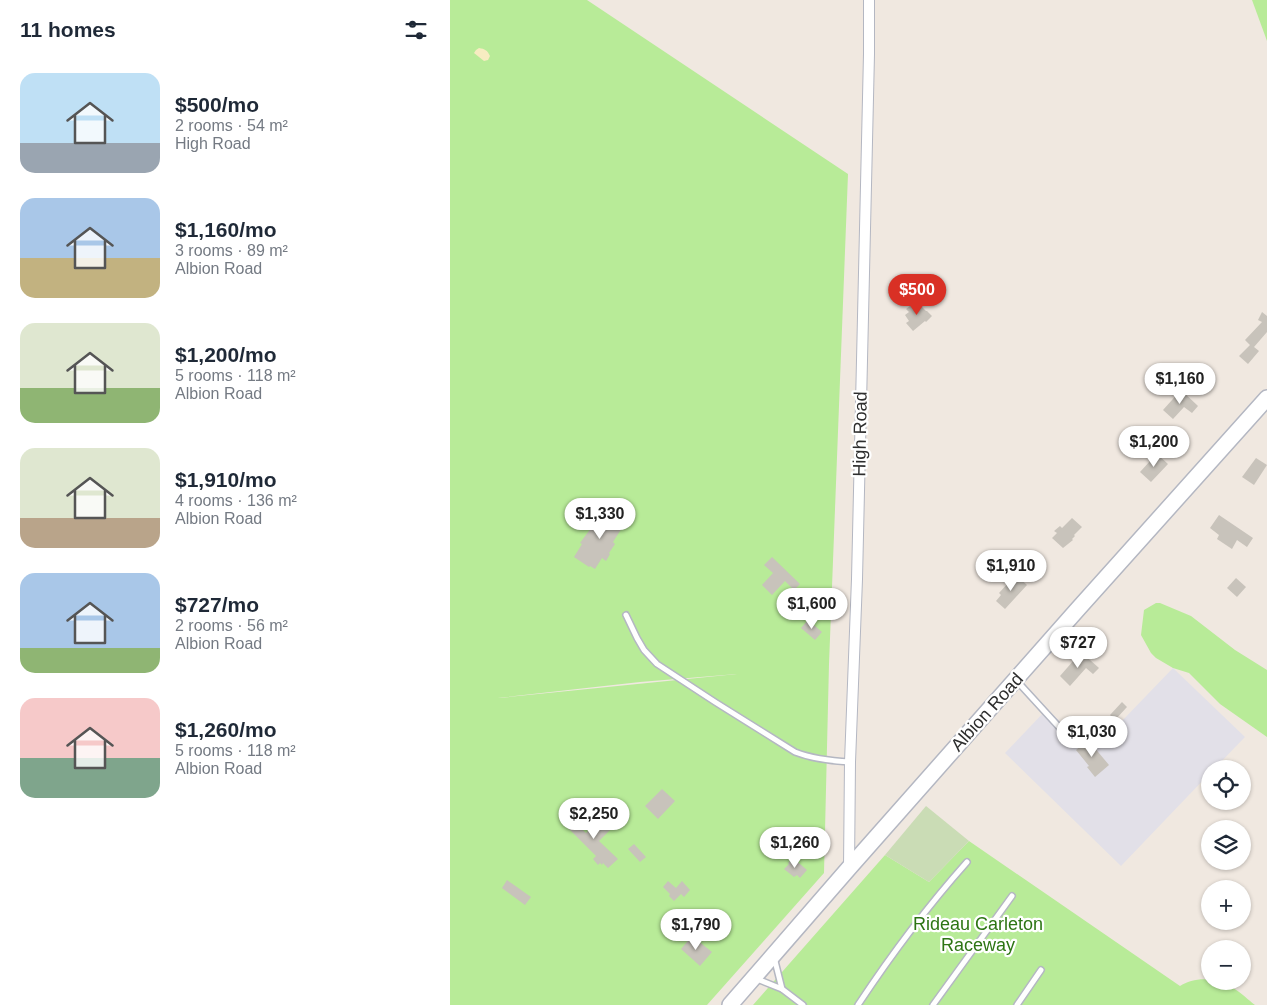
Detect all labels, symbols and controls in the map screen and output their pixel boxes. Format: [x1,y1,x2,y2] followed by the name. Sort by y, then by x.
[402,16,430,44] icon: filters
[20,18,116,41] text: 11 homes
[60,93,120,153] icon: home
[175,93,259,116] text: $500/mo
[175,117,288,134] text: 2 rooms · 54 m²
[175,135,251,152] text: High Road
[60,218,120,278] icon: home
[175,218,277,241] text: $1,160/mo
[175,242,288,259] text: 3 rooms · 89 m²
[175,260,262,277] text: Albion Road
[887,274,947,316] pin: $500
[899,281,935,298] text: $500
[60,343,120,403] icon: home
[175,343,277,366] text: $1,200/mo
[1139,362,1221,405] pin: $1,160
[175,367,296,384] text: 5 rooms · 118 m²
[1156,370,1204,387] text: $1,160
[175,385,262,402] text: Albion Road
[849,391,871,477] street label: High Road
[1113,426,1195,468] pin: $1,200
[1130,433,1178,450] text: $1,200
[60,468,120,528] icon: home
[175,468,277,491] text: $1,910/mo
[175,492,297,509] text: 4 rooms · 136 m²
[559,498,641,540] pin: $1,330
[576,505,624,522] text: $1,330
[175,510,262,527] text: Albion Road
[970,550,1052,592] pin: $1,910
[987,557,1035,574] text: $1,910
[771,588,853,630] pin: $1,600
[60,593,120,653] icon: home
[175,593,259,616] text: $727/mo
[788,595,836,612] text: $1,600
[175,617,288,634] text: 2 rooms · 56 m²
[1048,626,1108,669] pin: $727
[1060,634,1096,651] text: $727
[175,635,262,652] text: Albion Road
[947,669,1027,755] street label: Albion Road
[1051,716,1133,758] pin: $1,030
[60,718,120,778] icon: home
[175,718,277,741] text: $1,260/mo
[1068,723,1116,740] text: $1,030
[175,742,296,759] text: 5 rooms · 118 m²
[175,760,262,777] text: Albion Road
[1201,760,1251,990] map controls
[1201,760,1251,810] button: locate
[553,798,635,840] pin: $2,250
[570,805,618,822] text: $2,250
[1201,820,1251,870] button: layers
[754,826,836,869] pin: $1,260
[771,834,819,851] text: $1,260
[1201,880,1251,930] button: +
[655,908,737,951] pin: $1,790
[913,914,1043,955] park label: Rideau Carleton Raceway
[672,916,720,933] text: $1,790
[1201,940,1251,990] button: −

